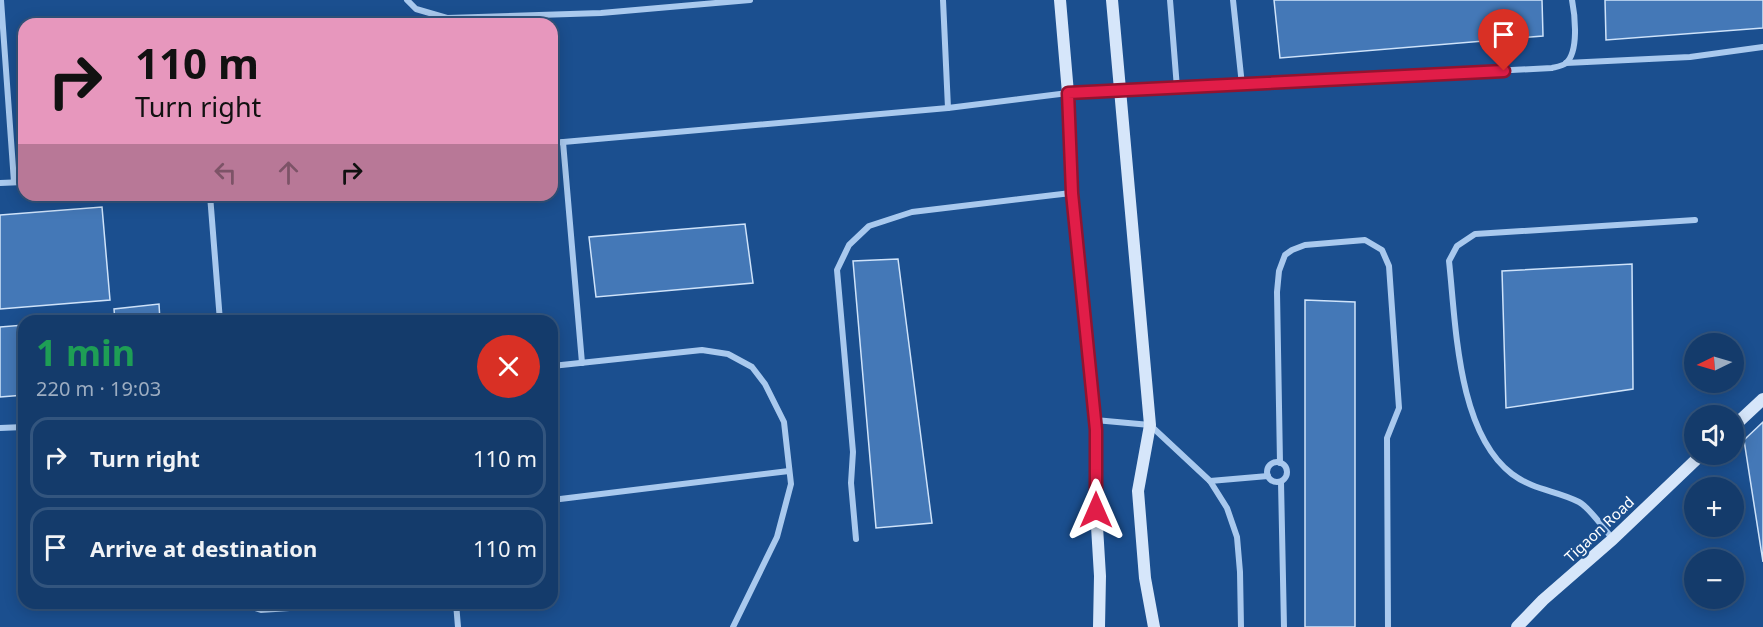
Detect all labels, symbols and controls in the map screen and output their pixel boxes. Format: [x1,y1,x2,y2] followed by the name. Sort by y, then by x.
[1478,9,1529,71] pin
[1487,18,1520,51] icon: arrive
[135,34,259,91] text: 110 m
[36,42,114,120] icon: right
[135,88,261,125] text: Turn right
[209,156,242,189] icon: left
[272,156,305,189] icon: ahead
[335,156,368,189] icon: right
[36,328,135,377] text: 1 min
[1684,333,1744,393] north arrow
[1684,333,1744,609] map controls
[477,335,540,398] button: close
[36,375,161,402] text: 220 m · 19:03
[1684,405,1744,465] button: sound
[39,441,72,474] icon: right
[90,443,200,473] text: Turn right
[473,443,537,473] text: 110 m
[1684,477,1744,537] button: +
[1064,478,1128,542] position arrow
[1560,492,1638,566] street label: Tigaon Road
[39,531,72,564] icon: arrive
[90,533,317,563] text: Arrive at destination
[473,533,537,563] text: 110 m
[1684,549,1744,609] button: −

